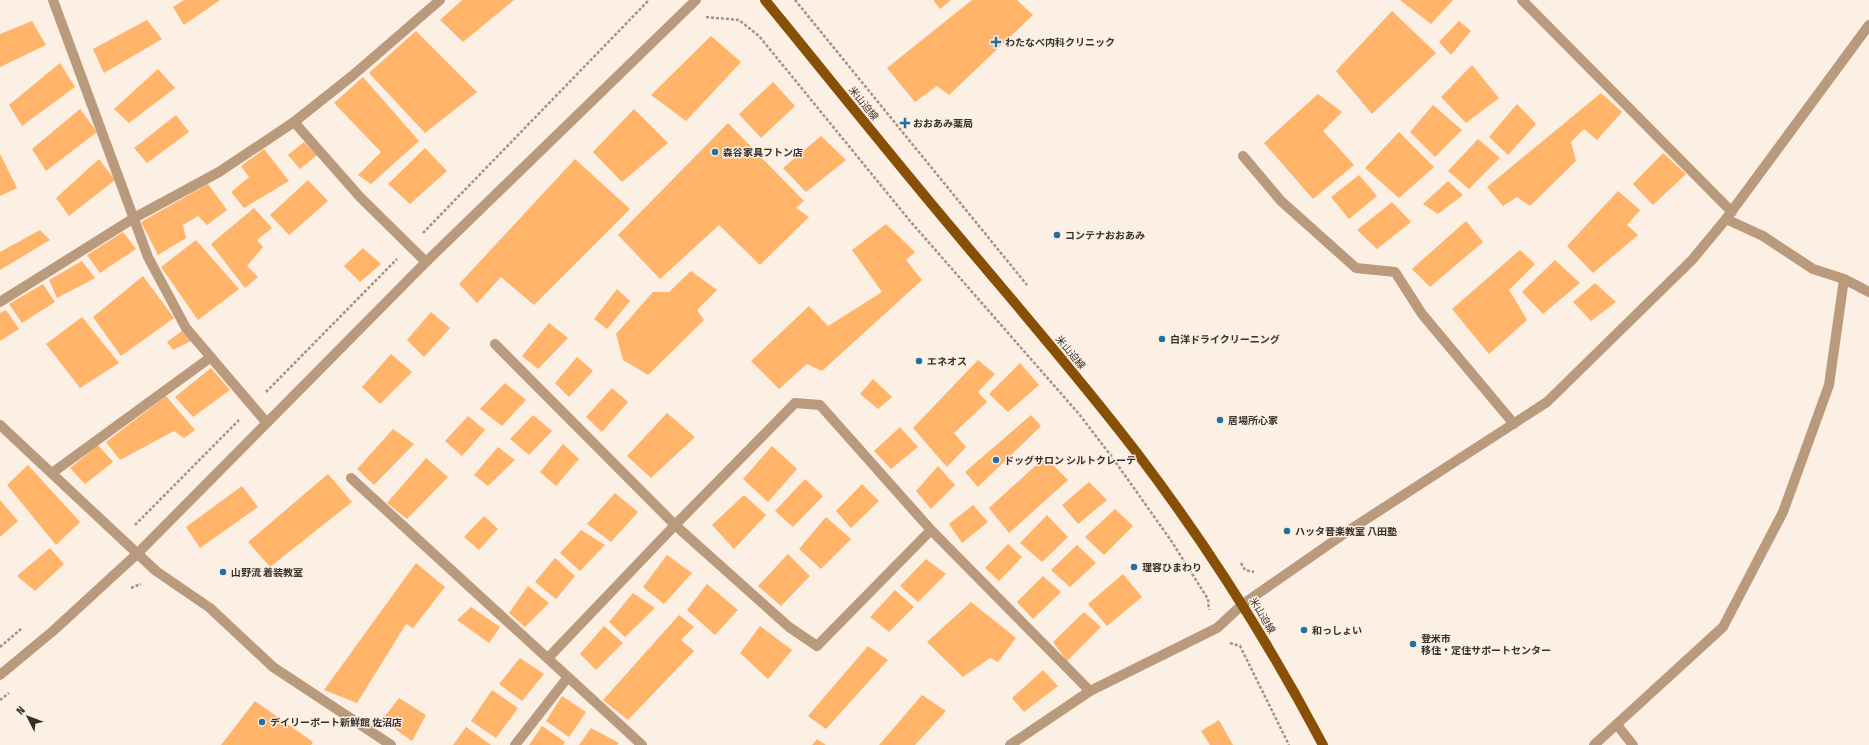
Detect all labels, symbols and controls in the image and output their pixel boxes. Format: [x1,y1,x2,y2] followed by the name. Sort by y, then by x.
[990,36,1002,48] marker: わたなべ内科クリニック
[1005,37,1115,49] place label: わたなべ内科クリニック
[846,84,880,123] street label: 米山迫線
[900,118,910,128] marker: おおあみ薬局
[913,118,973,130] place label: おおあみ薬局
[710,147,720,157] marker: 森谷家具フトン店
[723,147,803,159] place label: 森谷家具フトン店
[1052,230,1062,240] marker: コンテナおおあみ
[1065,230,1145,242] place label: コンテナおおあみ
[1053,333,1088,372] street label: 米山迫線
[1157,334,1167,344] marker: 白洋ドライクリーニング
[1170,334,1280,346] place label: 白洋ドライクリーニング
[914,356,924,366] marker: エネオス
[927,356,967,368] place label: エネオス
[1215,415,1225,425] marker: 居場所心家
[1228,415,1278,427] place label: 居場所心家
[991,455,1001,465] marker: ドッグサロン シルトクレーテ
[1004,455,1136,467] place label: ドッグサロン シルトクレーテ
[1282,526,1292,536] marker: ハッタ音楽教室 八田塾
[1295,526,1397,538] place label: ハッタ音楽教室 八田塾
[1129,562,1139,572] marker: 理容ひまわり
[1142,562,1202,574] place label: 理容ひまわり
[218,567,228,577] marker: 山野流 着装教室
[231,567,303,579] place label: 山野流 着装教室
[1247,595,1278,636] street label: 米山迫線
[1299,625,1309,635] marker: 和っしょい
[1312,625,1362,637] place label: 和っしょい
[1421,633,1551,657] place label: 登米市 移住・定住サポートセンター
[1408,639,1418,649] marker: 登米市 移住・定住サポートセンター
[8,697,48,737] north arrow
[14,704,28,717] text: N
[257,717,267,727] marker: デイリーポート新鮮館 佐沼店
[270,717,402,729] place label: デイリーポート新鮮館 佐沼店

